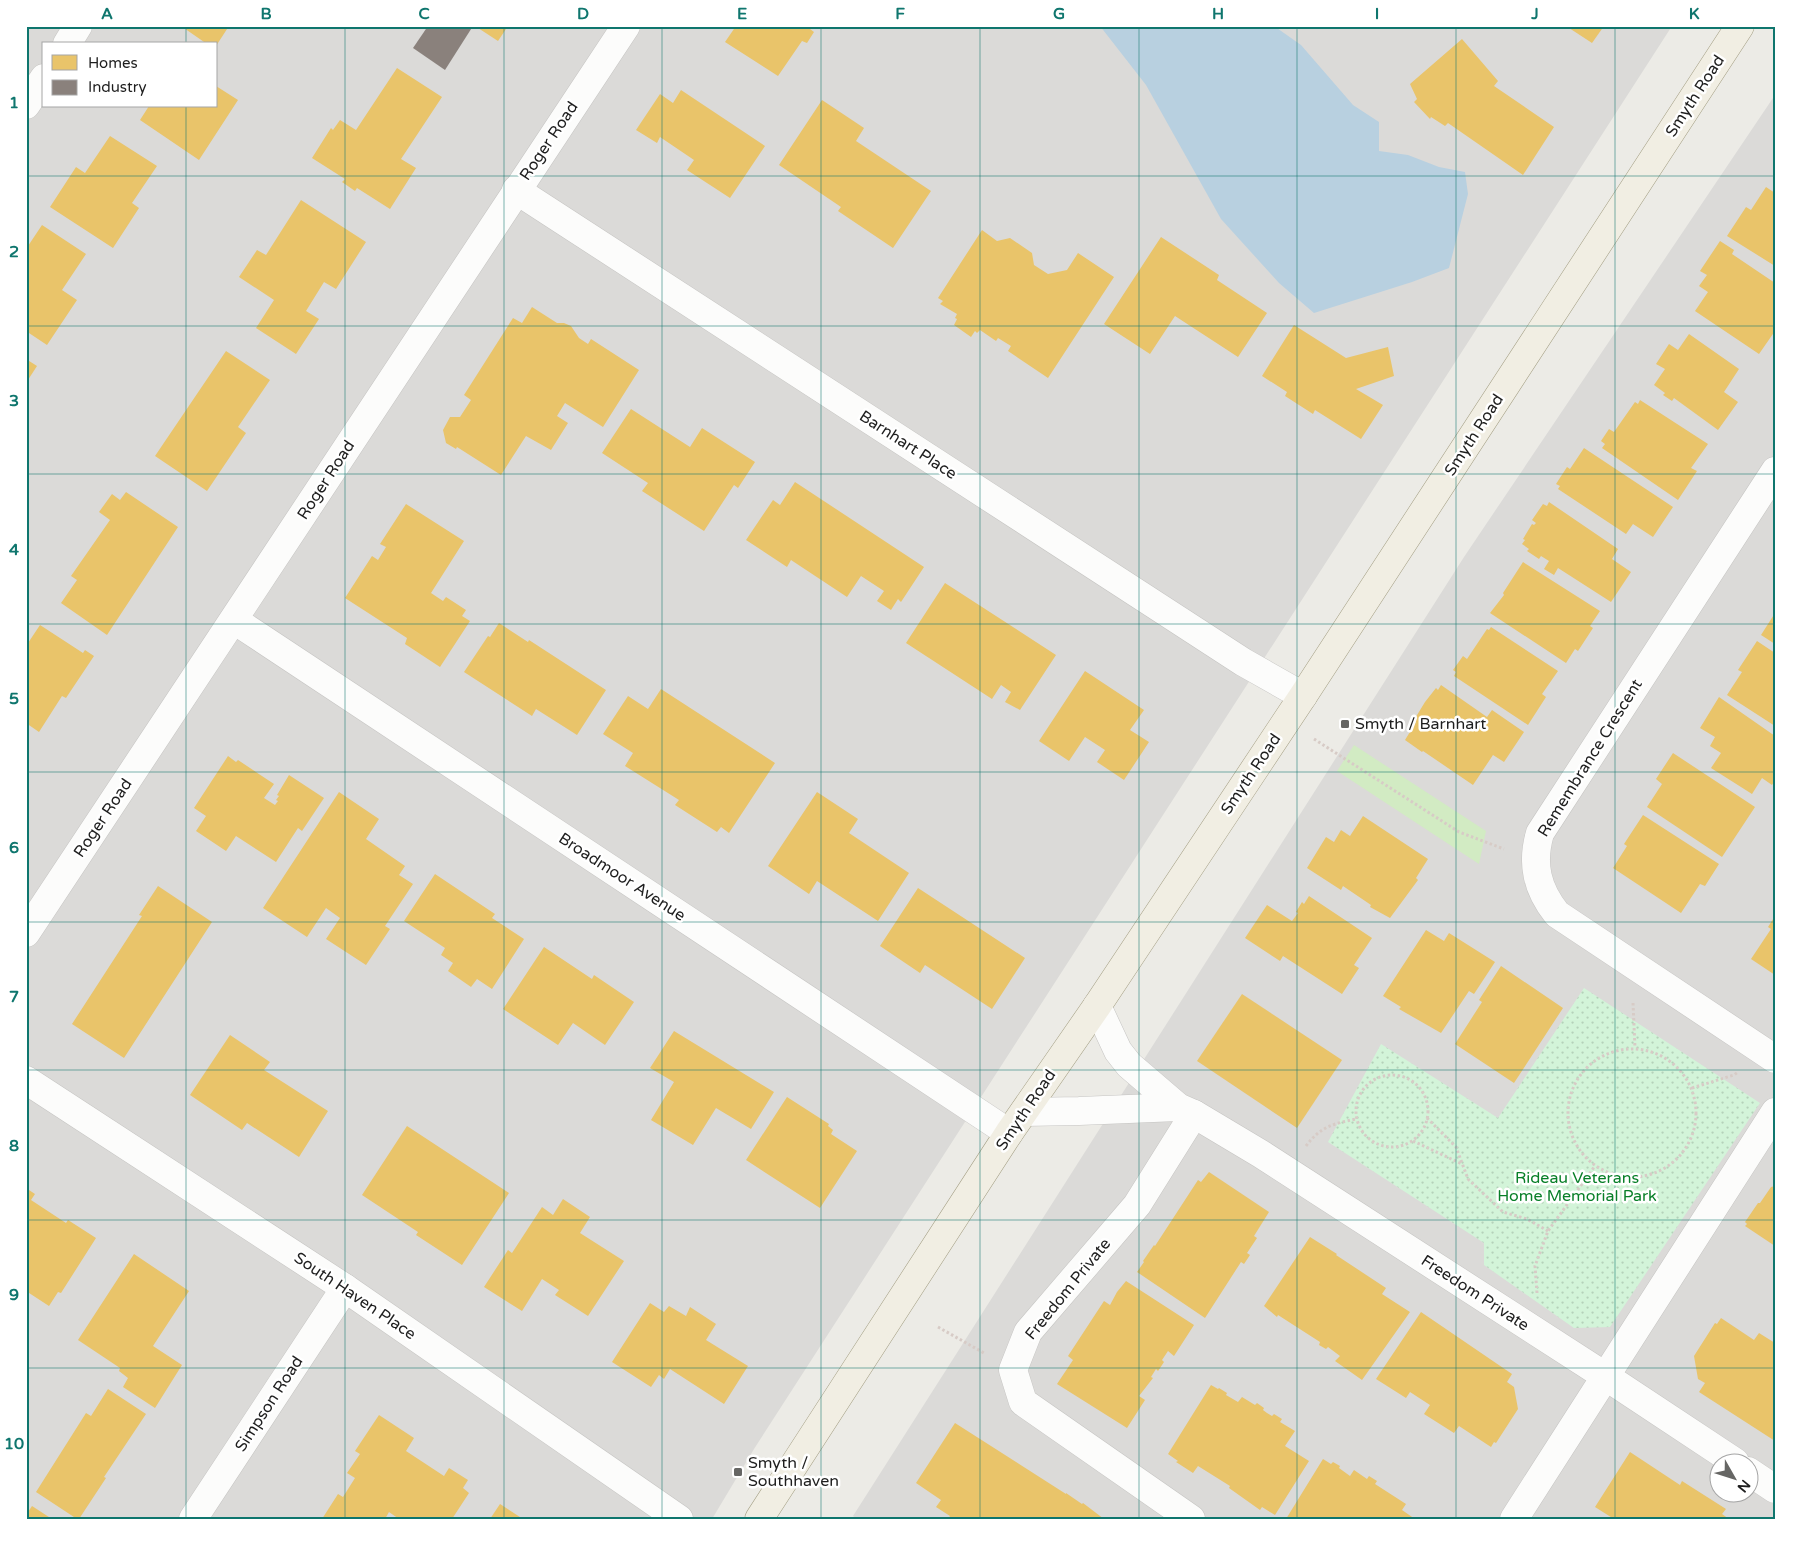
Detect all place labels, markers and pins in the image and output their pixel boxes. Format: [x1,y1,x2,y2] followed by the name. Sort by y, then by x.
[1355,714,1486,734] place label: Smyth / Barnhart
[1339,718,1351,730] marker: Smyth / Barnhart
[748,1453,839,1491] place label: Smyth / Southhaven
[732,1466,744,1478] marker: Smyth / Southhaven

